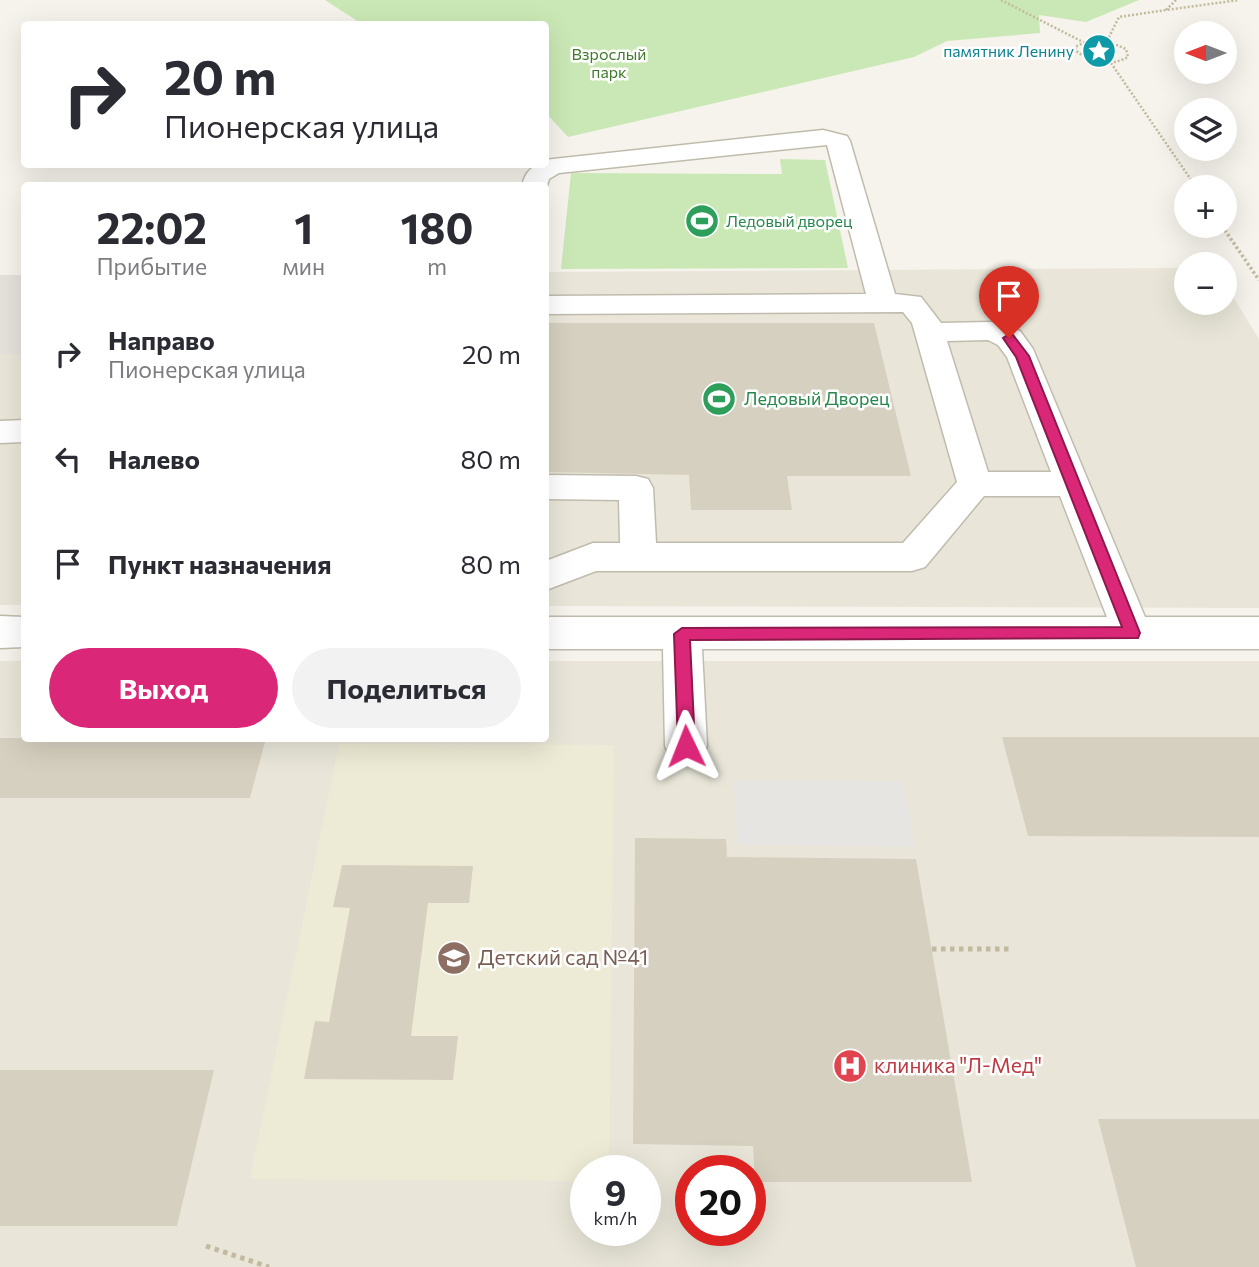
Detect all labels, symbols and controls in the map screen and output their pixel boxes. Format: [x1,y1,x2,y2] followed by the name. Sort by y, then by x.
[1174,21,1237,84] north arrow
[1174,21,1237,315] map controls
[1080,32,1118,70] place icon: памятник Ленину
[943,41,1074,60] place label: памятник Ленину
[572,44,646,81] park label: Взрослый парк
[164,45,276,105] text: 20 m
[49,49,140,140] icon: right
[1174,98,1237,161] button: layers
[164,105,439,145] text: Пионерская улица
[1174,175,1237,238] button: +
[97,201,207,253] text: 22:02
[294,201,313,253] text: 1
[401,201,474,253] text: 180
[683,202,721,240] sports icon: Ледовый дворец
[726,211,853,230] place label: Ледовый дворец
[96,252,207,280] text: Прибытие
[282,252,325,280] text: мин
[427,252,447,280] text: m
[1174,252,1237,315] button: −
[979,266,1039,338] pin
[990,277,1028,315] icon: arrive
[108,324,215,355] text: Направо
[49,335,87,373] icon: right
[462,338,521,369] text: 20 m
[108,355,306,383] text: Пионерская улица
[700,380,738,418] sports icon: Ледовый Дворец
[744,387,890,409] place label: Ледовый Дворец
[49,440,87,478] icon: left
[108,443,200,474] text: Налево
[461,443,521,474] text: 80 m
[49,545,87,583] icon: arrive
[108,548,332,579] text: Пункт назначения
[461,548,521,579] text: 80 m
[49,648,278,728] button: Выход
[292,648,521,728] button: Поделиться
[649,709,723,783] position arrow
[435,939,473,977] school or university icon: Детский сад №41
[478,944,648,969] place label: Детский сад №41
[831,1047,869,1085] hospital icon: клиника "Л-Мед"
[874,1052,1042,1077] place label: клиника "Л-Мед"
[675,1155,766,1246] speed limit sign: 20
[605,1170,626,1213] text: 9
[594,1207,637,1229] text: km/h

